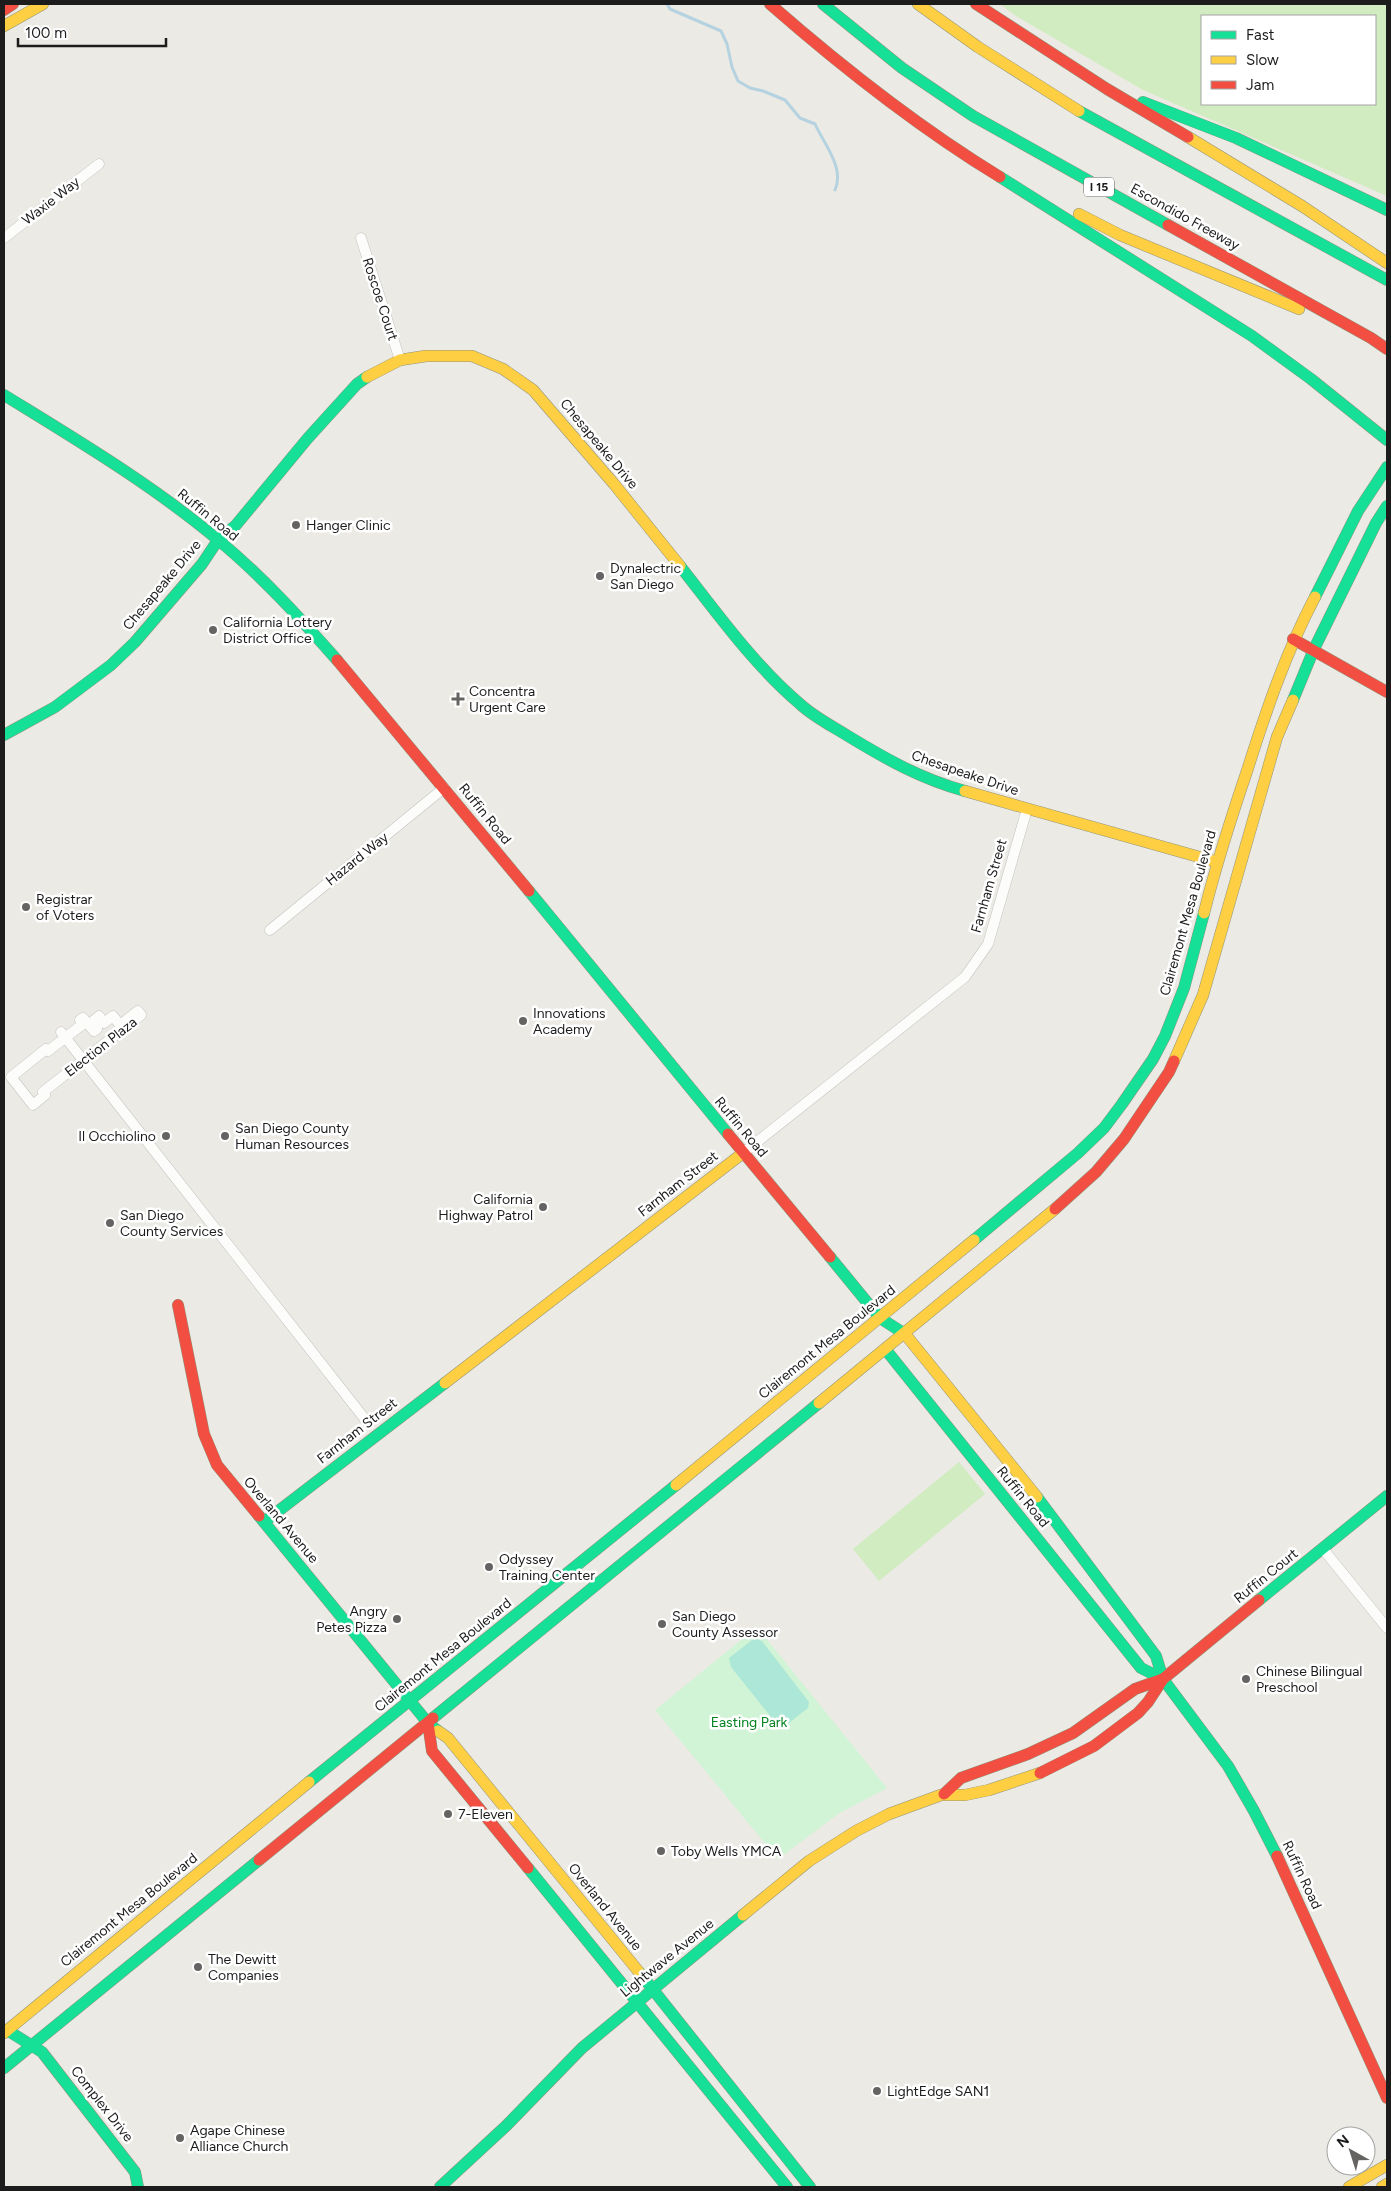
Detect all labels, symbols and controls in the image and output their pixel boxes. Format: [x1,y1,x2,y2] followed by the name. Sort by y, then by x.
[18,15,165,47] scale bar
[1201,15,1376,105] legend
[25,24,67,42] text: 100 m
[1246,26,1275,44] text: Fast
[1246,51,1279,69] text: Slow
[1246,76,1274,94] text: Jam
[19,173,84,229] street label: Waxie Way
[1084,178,1114,196] road number: I 15
[1127,180,1243,254] street label: Escondido Freeway
[359,255,401,343] street label: Roscoe Court
[556,395,642,493] street label: Chesapeake Drive
[174,485,242,545] street label: Ruffin Road
[306,517,391,534] place label: Hanger Clinic
[290,519,302,531] marker: Hanger Clinic
[119,536,205,634] street label: Chesapeake Drive
[610,560,682,593] place label: Dynalectric San Diego
[594,570,606,582] marker: Dynalectric San Diego
[223,614,333,647] place label: California Lottery District Office
[207,624,219,636] marker: California Lottery District Office
[469,683,546,716] place label: Concentra Urgent Care
[451,692,465,706] marker: Concentra Urgent Care
[909,747,1021,799] street label: Chesapeake Drive
[455,780,515,848] street label: Ruffin Road
[322,828,392,889] street label: Hazard Way
[1156,828,1220,998] street label: Clairemont Mesa Boulevard
[967,837,1011,935] street label: Farnham Street
[36,891,94,924] place label: Registrar of Voters
[20,901,32,913] marker: Registrar of Voters
[533,1005,606,1038] place label: Innovations Academy
[62,1014,140,1080] street label: Election Plaza
[517,1015,529,1027] marker: Innovations Academy
[711,1093,771,1161] street label: Ruffin Road
[235,1120,349,1153] place label: San Diego County Human Resources
[78,1128,156,1145] place label: Il Occhiolino
[160,1130,172,1142] marker: Il Occhiolino
[219,1130,231,1142] marker: San Diego County Human Resources
[635,1148,721,1220] street label: Farnham Street
[438,1191,533,1224] place label: California Highway Patrol
[537,1201,549,1213] marker: California Highway Patrol
[120,1207,223,1240] place label: San Diego County Services
[104,1217,116,1229] marker: San Diego County Services
[755,1281,899,1403] street label: Clairemont Mesa Boulevard
[314,1395,400,1467] street label: Farnham Street
[993,1463,1053,1531] street label: Ruffin Road
[240,1473,322,1567] street label: Overland Avenue
[1231,1545,1301,1607] street label: Ruffin Court
[499,1551,595,1584] place label: Odyssey Training Center
[483,1561,495,1573] marker: Odyssey Training Center
[371,1594,515,1716] street label: Clairemont Mesa Boulevard
[316,1603,388,1636] place label: Angry Petes Pizza
[672,1608,778,1641] place label: San Diego County Assessor
[391,1613,403,1625] marker: Angry Petes Pizza
[656,1618,668,1630] marker: San Diego County Assessor
[1256,1663,1362,1696] place label: Chinese Bilingual Preschool
[1240,1673,1252,1685] marker: Chinese Bilingual Preschool
[711,1714,788,1731] park label: Easting Park
[458,1806,513,1823] place label: 7-Eleven
[442,1808,454,1820] marker: 7-Eleven
[1279,1838,1325,1912] street label: Ruffin Road
[671,1843,782,1860] place label: Toby Wells YMCA
[655,1845,667,1857] marker: Toby Wells YMCA
[57,1849,201,1971] street label: Clairemont Mesa Boulevard
[565,1860,646,1954] street label: Overland Avenue
[617,1915,717,2001] street label: Lightwave Avenue
[208,1951,279,1984] place label: The Dewitt Companies
[192,1961,204,1973] marker: The Dewitt Companies
[67,2063,137,2146] street label: Complex Drive
[887,2083,989,2100] place label: LightEdge SAN1
[871,2085,883,2097] marker: LightEdge SAN1
[190,2122,289,2155] place label: Agape Chinese Alliance Church
[1326,2126,1376,2176] north arrow
[1334,2131,1353,2151] text: N
[174,2132,186,2144] marker: Agape Chinese Alliance Church

